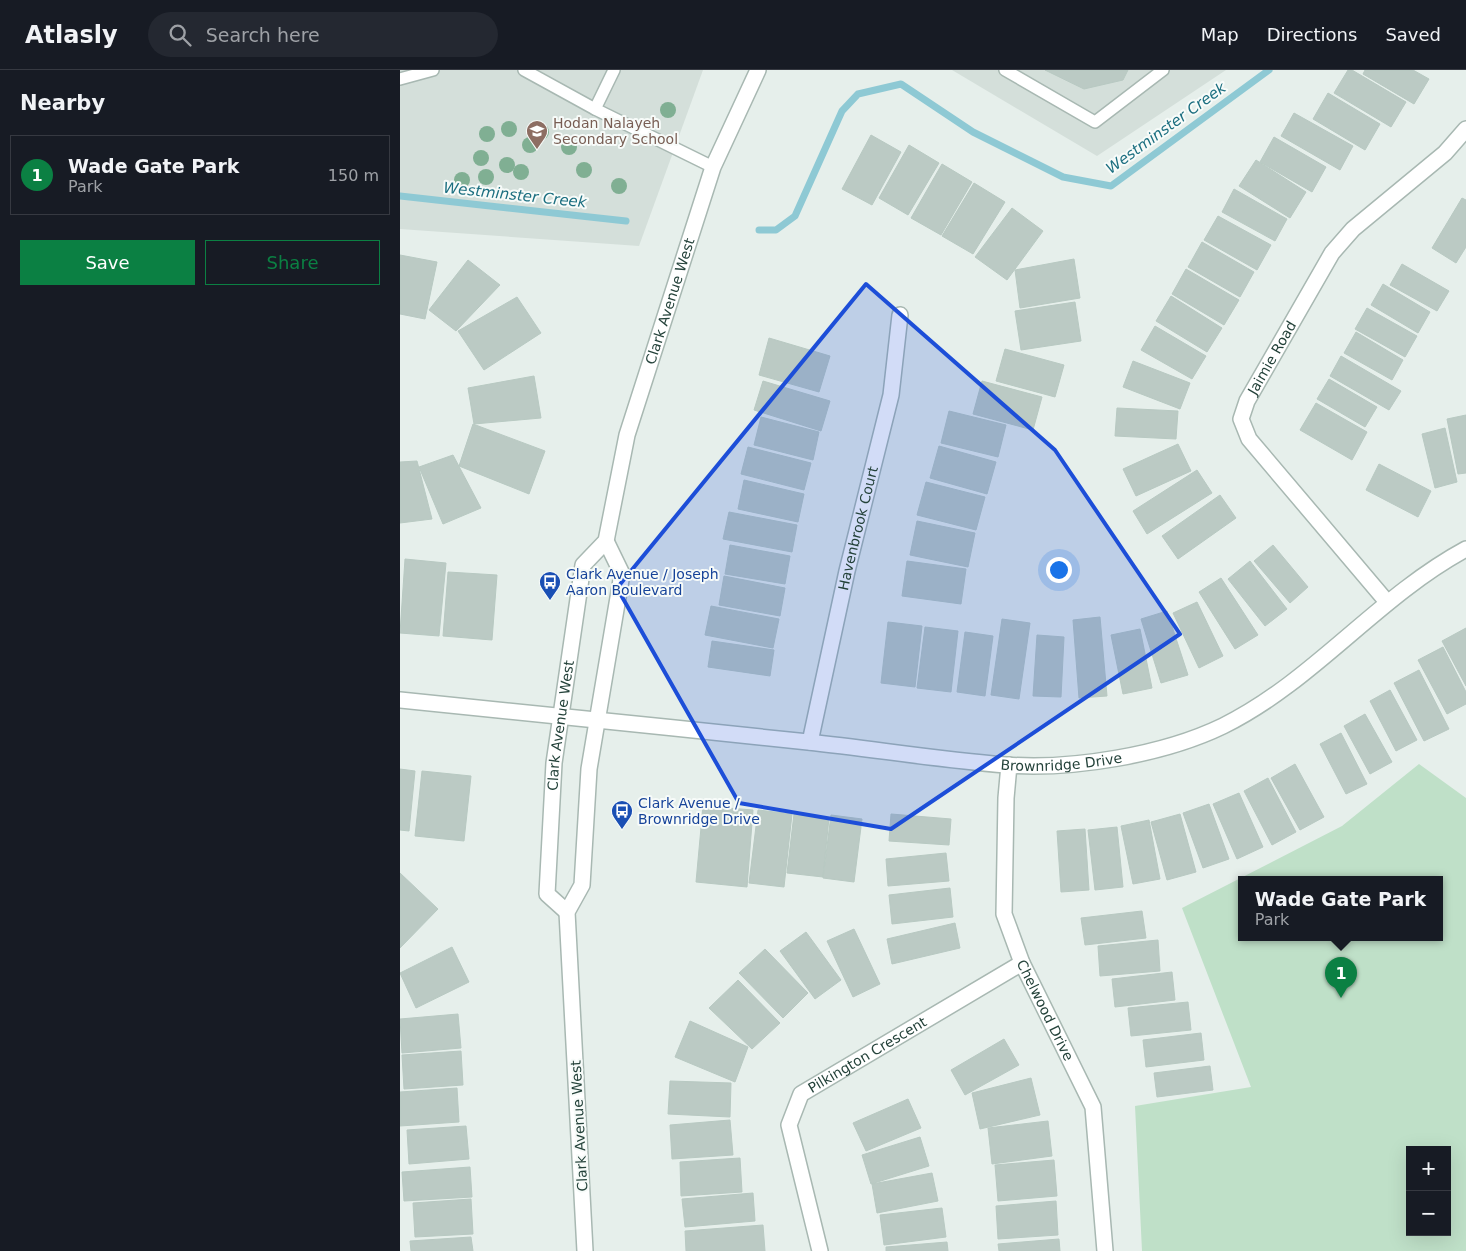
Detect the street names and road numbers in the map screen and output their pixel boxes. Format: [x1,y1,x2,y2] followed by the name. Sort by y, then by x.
[642,236,698,366] street label: Clark Avenue West
[1244,318,1299,398] street label: Jaimie Road
[835,464,881,592] street label: Havenbrook Court
[545,659,577,791] street label: Clark Avenue West
[1000,749,1123,774] street label: Brownridge Drive
[1014,957,1077,1063] street label: Chelwood Drive
[805,1013,930,1096] street label: Pilkington Crescent
[568,1059,590,1192] street label: Clark Avenue West

